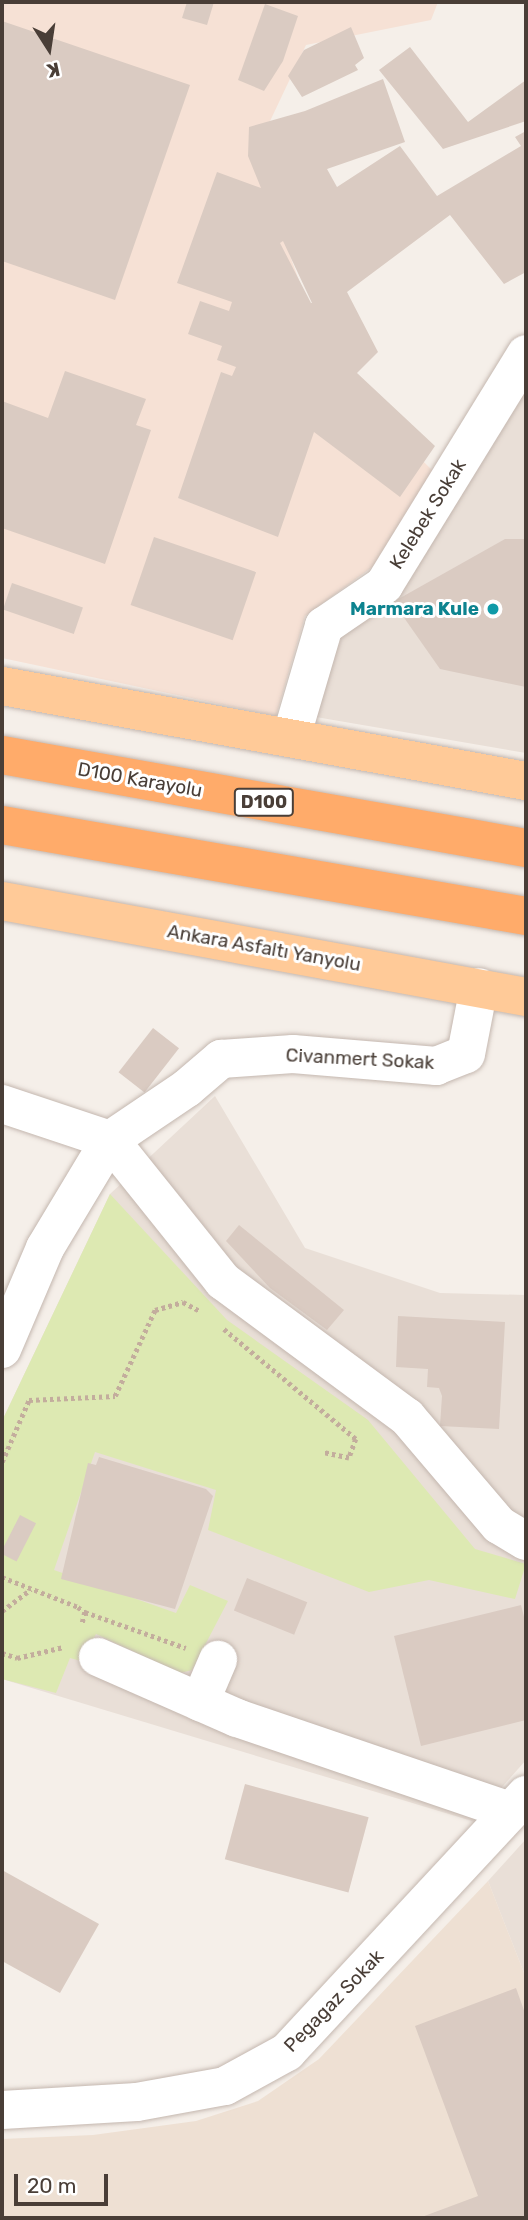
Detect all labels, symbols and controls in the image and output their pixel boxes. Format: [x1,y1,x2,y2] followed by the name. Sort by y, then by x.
[14,14,84,84] north arrow
[45,57,62,83] text: K
[385,455,471,573] street label: Kelebek Sokak
[350,598,479,620] place label: Marmara Kule
[485,601,501,617] marker: Marmara Kule
[76,758,204,802] street label: D100 Karayolu
[232,788,296,816] road number: D100
[165,920,363,976] street label: Ankara Asfaltı Yanyolu
[285,1044,435,1074] street label: Civanmert Sokak
[279,1945,389,2057] street label: Pegagaz Sokak
[18,2160,112,2204] scale bar
[27,2173,76,2198] text: 20 m

